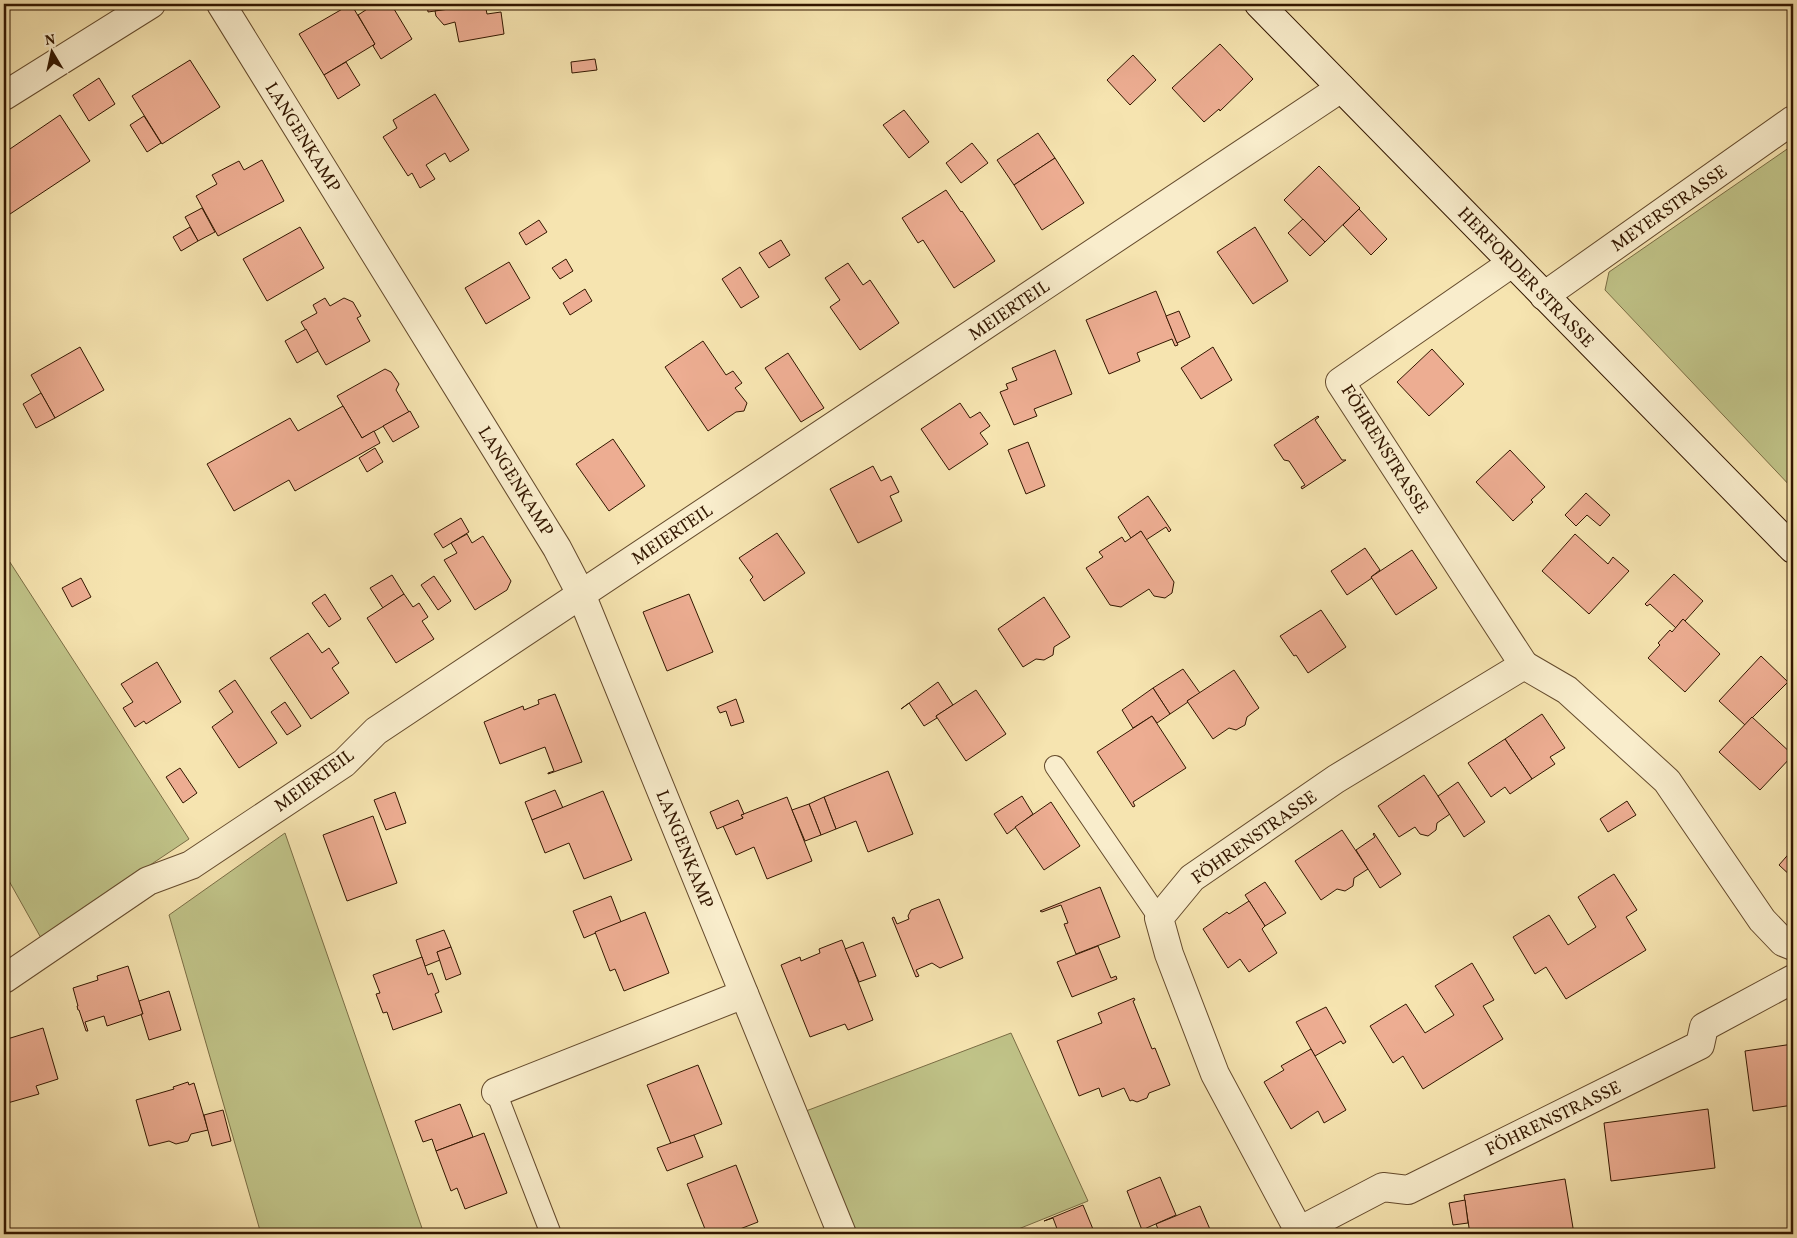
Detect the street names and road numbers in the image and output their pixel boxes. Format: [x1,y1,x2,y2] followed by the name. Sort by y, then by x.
[258,78,346,198] street label: LANGENKAMP
[1607,160,1733,259] street label: MEYERSTRASSE
[1451,202,1599,354] street label: HERFORDER STRASSE
[964,275,1055,348] street label: MEIERTEIL
[1334,380,1434,519] street label: FÖHRENSTRASSE
[471,422,559,542] street label: LANGENKAMP
[627,499,718,572] street label: MEIERTEIL
[270,744,360,819] street label: MEIERTEIL
[1187,785,1323,891] street label: FÖHRENSTRASSE
[649,787,719,912] street label: LANGENKAMP
[1482,1076,1626,1163] street label: FÖHRENSTRASSE

